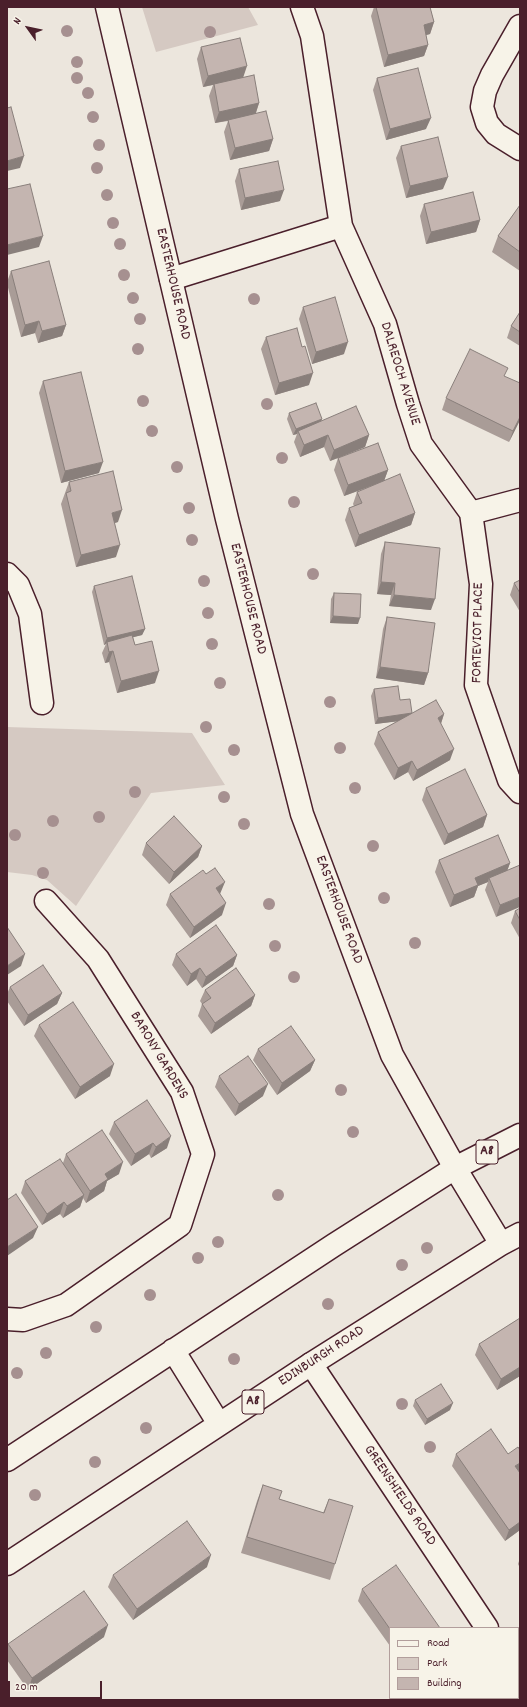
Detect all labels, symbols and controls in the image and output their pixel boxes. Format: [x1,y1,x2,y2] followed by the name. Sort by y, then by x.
[8,8,48,48] north arrow
[10,15,26,28] text: N
[150,226,194,342] street label: EASTERHOUSE ROAD
[375,320,423,428] street label: DALREOCH AVENUE
[224,542,270,656] street label: EASTERHOUSE ROAD
[469,583,489,683] street label: FORTEVIOT PLACE
[310,853,366,967] street label: EASTERHOUSE ROAD
[125,1009,191,1103] street label: BARONY GARDENS
[476,1140,498,1164] road number: A8
[276,1323,368,1391] street label: EDINBURGH ROAD
[242,1390,264,1414] road number: A8
[359,1442,439,1550] street label: GREENSHIELDS ROAD
[389,1627,519,1699] legend
[427,1635,449,1652] text: Road
[427,1655,447,1672] text: Park
[10,1673,104,1699] scale bar
[427,1675,462,1692] text: Building
[15,1679,38,1696] text: 20 m

